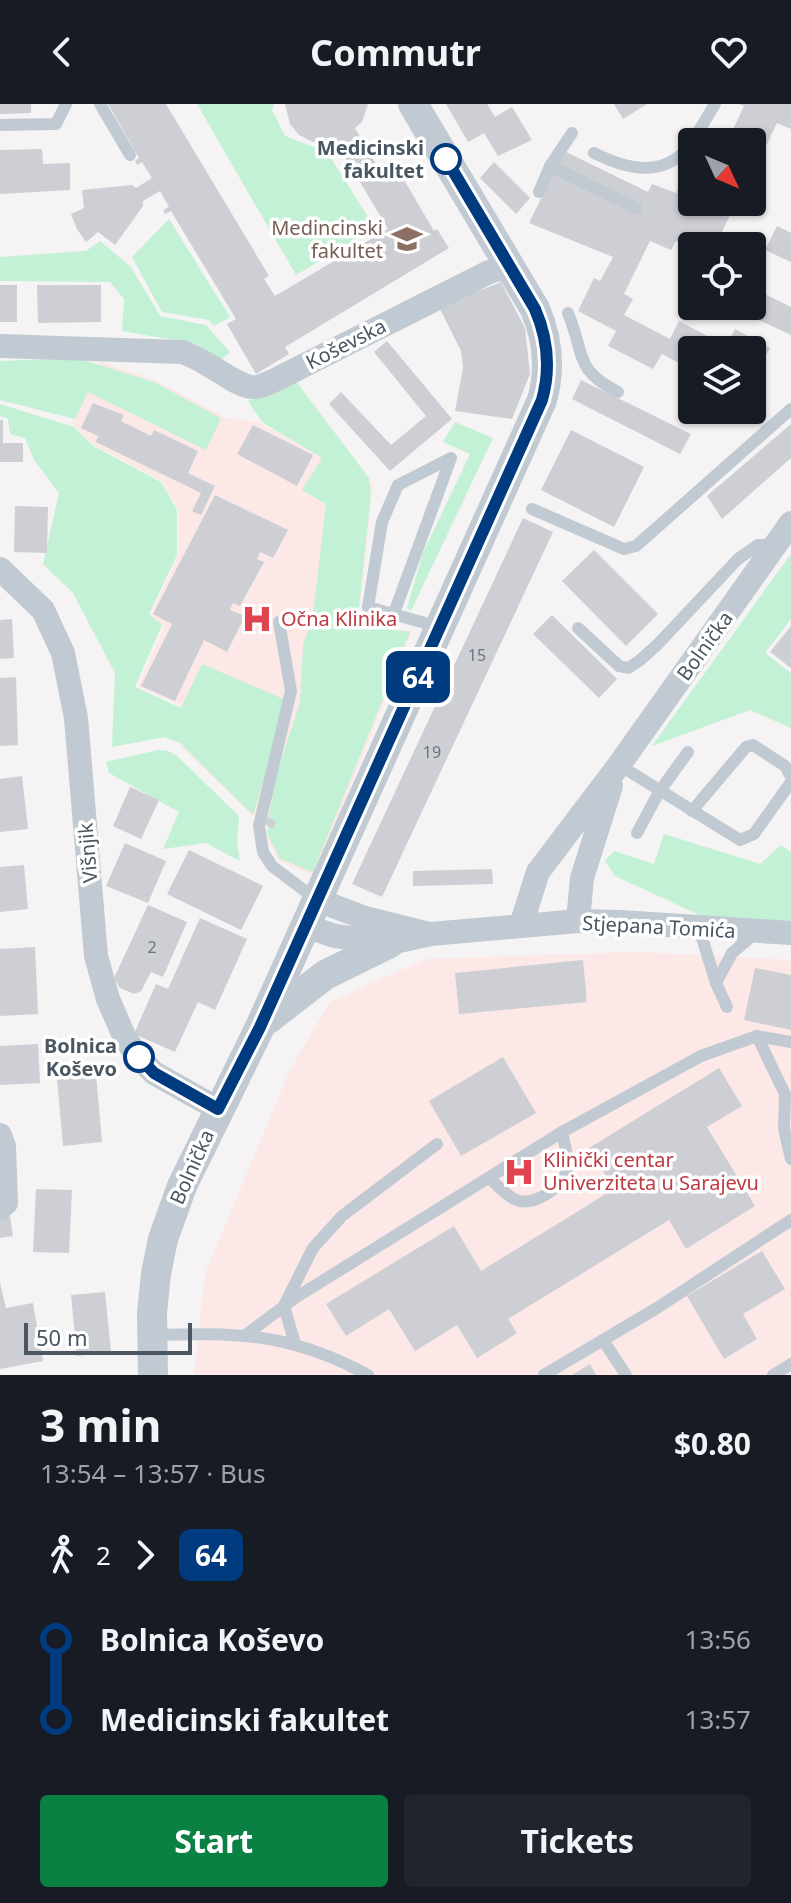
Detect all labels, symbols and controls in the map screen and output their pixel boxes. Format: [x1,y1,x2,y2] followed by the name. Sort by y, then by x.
[310,28,481,77] text: Commutr
[40,30,84,74] icon: back
[707,30,751,74] icon: heart
[678,128,766,216] north arrow
[678,128,766,424] map controls
[317,134,424,184] place label: Medicinski fakultet
[431,144,461,174] marker: Medicinski fakultet
[271,214,383,264] place label: Medincinski fakultet
[390,222,424,256] school or university icon: Medincinski fakultet
[678,232,766,320] button: locate
[301,312,390,375] street label: Koševska
[678,336,766,424] button: layers
[240,602,274,636] hospital icon: Očna Klinika
[281,605,397,632] place label: Očna Klinika
[670,606,739,686] street label: Bolnička
[468,644,486,666] house number: 15
[382,651,454,703] line badge: 64
[402,658,434,696] text: 64
[423,741,441,763] house number: 19
[71,822,104,884] street label: Višnjik
[582,909,736,944] street label: Stjepana Tomića
[147,936,157,958] house number: 2
[44,1032,117,1082] place label: Bolnica Koševo
[124,1042,154,1072] marker: Bolnica Koševo
[163,1125,220,1209] street label: Bolnička
[543,1146,759,1196] place label: Klinički centar Univerziteta u Sarajevu
[502,1155,536,1189] hospital icon: Klinički centar Univerziteta u Sarajevu
[24,1319,192,1355] scale bar
[36,1322,87,1352] text: 50 m
[40,1395,161,1455] text: 3 min
[674,1423,751,1464] text: $0.80
[40,1455,265,1491] text: 13:54 – 13:57 · Bus
[40,1533,84,1577] icon: walk
[123,1533,167,1577] icon: forward
[195,1536,227,1574] text: 64
[96,1537,111,1573] text: 2
[100,1619,324,1660] text: Bolnica Koševo
[685,1621,751,1657] text: 13:56
[100,1699,389,1740] text: Medicinski fakultet
[685,1701,751,1737] text: 13:57
[40,1795,388,1887] button: Start
[404,1795,751,1887] button: Tickets

